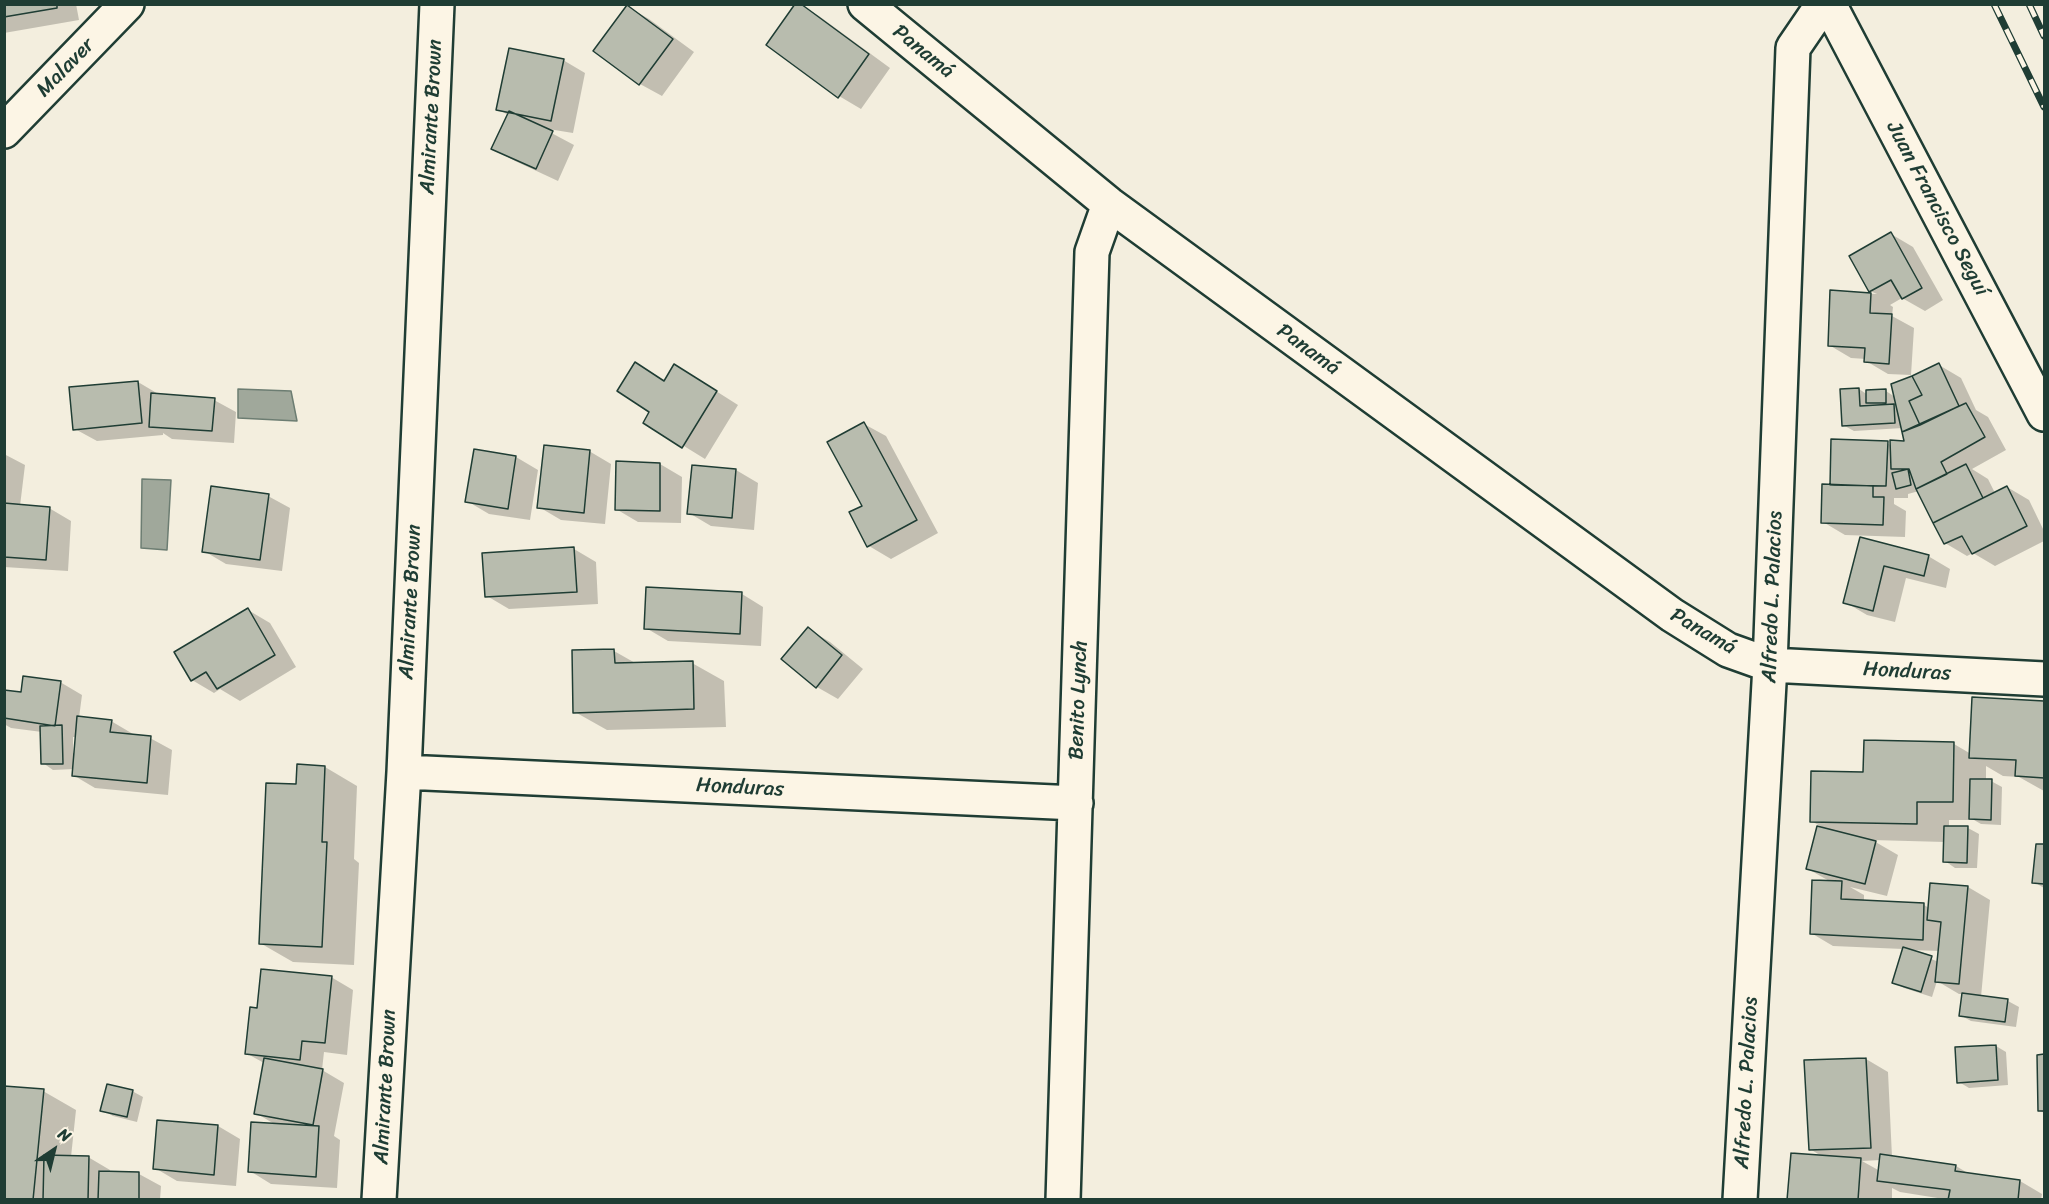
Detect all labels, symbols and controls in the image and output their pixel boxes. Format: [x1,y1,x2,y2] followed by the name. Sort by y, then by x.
[887,20,959,84] street label: Panamá
[32,33,100,103] street label: Malaver
[415,39,449,195] street label: Almirante Brown
[1880,117,1994,301] street label: Juan Francisco Seguí
[1272,319,1344,381] street label: Panamá
[1757,510,1789,684] street label: Alfredo L. Palacios
[394,524,428,680] street label: Almirante Brown
[1666,603,1740,661] street label: Panamá
[1064,640,1094,760] street label: Benito Lynch
[1862,657,1952,687] street label: Honduras
[695,773,785,803] street label: Honduras
[1730,996,1764,1170] street label: Alfredo L. Palacios
[369,1009,403,1165] street label: Almirante Brown
[24,1120,84,1180] north arrow
[52,1120,77,1150] text: N

